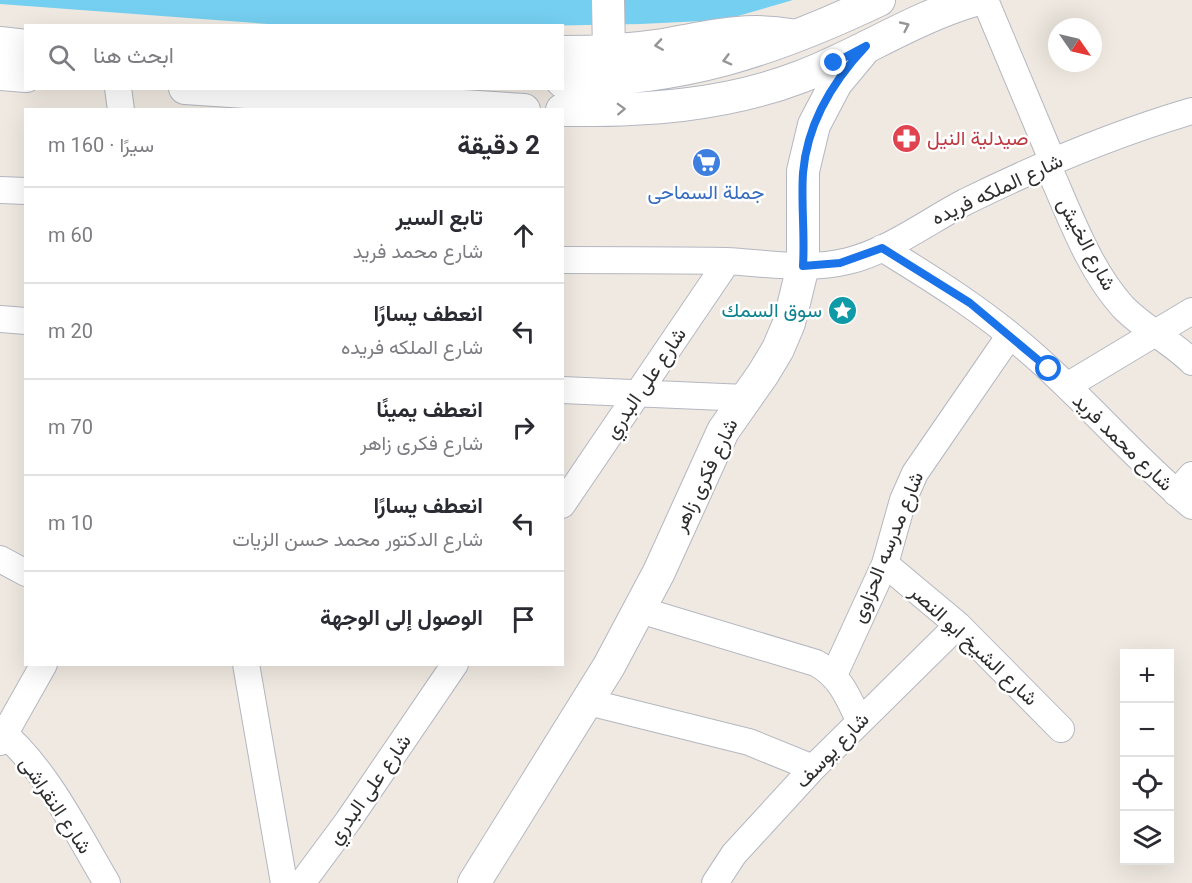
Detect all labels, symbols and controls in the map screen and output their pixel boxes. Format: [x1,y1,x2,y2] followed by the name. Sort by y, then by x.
[1048,18,1102,72] north arrow
[899,21,910,33] one-way arrow
[24,24,564,90] search box
[655,38,665,51] one-way arrow
[45,41,78,74] icon: search
[93,43,174,68] text: ابحث هنا
[820,49,846,75] route end
[722,53,733,65] one-way arrow
[616,103,625,116] one-way arrow
[890,122,922,154] pharmacy icon: صيدلية النيل
[927,126,1028,150] place label: صيدلية النيل
[457,130,540,160] text: 2 دقيقة
[48,133,154,157] text: سيرًا · 160 m
[690,146,722,178] supermarket icon: جملة السماحى
[928,148,1067,232] street label: شارع الملكه فريده
[648,180,764,204] place label: جملة السماحى
[1051,194,1121,295] street label: شارع الخيش
[395,205,483,230] text: تابع السير
[507,219,540,252] icon: ahead
[48,223,93,247] text: 60 m
[353,239,483,263] text: شارع محمد فريد
[827,294,859,326] place icon: سوق السمك
[722,298,822,323] place label: سوق السمك
[373,301,483,326] text: انعطف يسارًا
[507,315,540,348] icon: left
[48,319,93,343] text: 20 m
[599,323,695,446] street label: شارع على البدري
[341,335,483,359] text: شارع الملكه فريده
[1035,355,1061,381] route start
[1066,388,1178,497] street label: شارع محمد فريد
[376,397,483,422] text: انعطف يمينًا
[507,411,540,444] icon: right
[667,414,745,537] street label: شارع فكرى زاهر
[48,415,93,439] text: 70 m
[360,431,483,455] text: شارع فكرى زاهر
[846,468,930,627] street label: شارع مدرسه الحزاوى
[373,493,483,518] text: انعطف يسارًا
[507,507,540,540] icon: left
[48,511,93,535] text: 10 m
[232,527,483,551] text: شارع الدكتور محمد حسن الزيات
[903,579,1043,712] street label: شارع الشيخ ابو النصر
[507,603,540,636] icon: arrive
[320,605,483,630] text: الوصول إلى الوجهة
[1120,649,1174,865] map controls
[1120,649,1174,703] button: +
[1120,703,1174,757] button: −
[790,707,875,794] street label: شارع يوسف
[322,729,420,852] street label: شارع على البدري
[13,752,97,859] street label: شارع النقراشى
[1120,757,1174,811] button: locate
[1120,811,1174,865] button: layers

